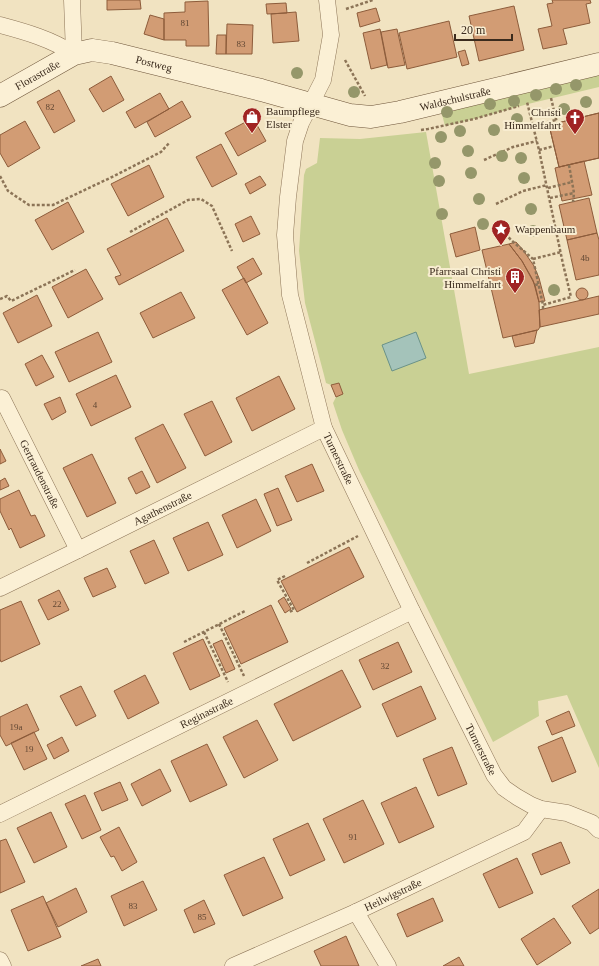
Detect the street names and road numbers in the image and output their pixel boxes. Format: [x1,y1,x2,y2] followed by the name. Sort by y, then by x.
[134,53,174,74] street label: Postweg
[13,57,62,92] street label: Florastraße
[419,84,492,113] street label: Waldschulstraße
[321,431,356,486] street label: Turnerstraße
[18,437,62,511] street label: Gertraudenstraße
[131,489,194,528] street label: Agathenstraße
[178,694,235,730] street label: Reginastraße
[463,722,499,777] street label: Turnerstraße
[362,876,423,913] street label: Heilwigstraße

